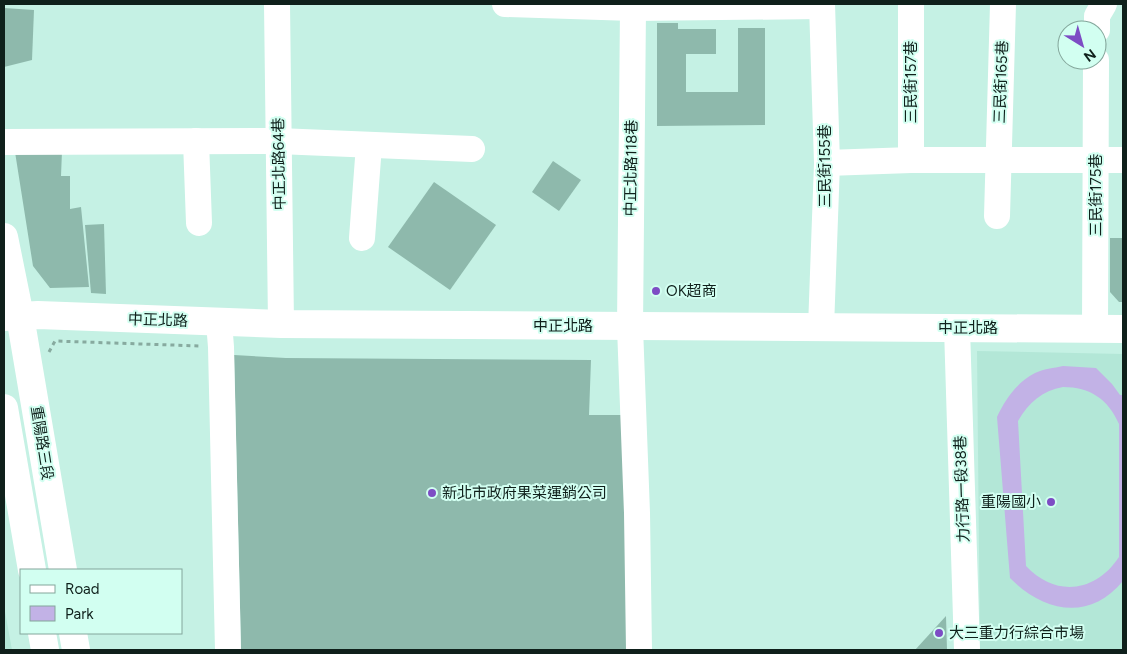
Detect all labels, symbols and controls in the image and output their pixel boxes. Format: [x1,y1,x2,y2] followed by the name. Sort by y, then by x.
[1057,20,1107,70] north arrow
[991,40,1011,124] street label: 三民街165巷
[902,41,920,123] street label: 三民街157巷
[1080,45,1099,65] text: N
[269,117,289,211] street label: 中正北路64巷
[621,120,641,216] street label: 中正北路118巷
[816,124,834,208] street label: 三民街155巷
[1087,154,1105,236] street label: 三民街175巷
[666,282,717,300] place label: OK超商
[650,285,662,297] marker: OK超商
[128,310,188,330] street label: 中正北路
[533,317,593,335] street label: 中正北路
[938,319,998,337] street label: 中正北路
[27,405,57,481] street label: 重陽路三段
[951,435,973,543] street label: 力行路一段38巷
[442,484,607,502] place label: 新北市政府果菜運銷公司
[426,487,438,499] marker: 新北市政府果菜運銷公司
[981,493,1041,511] place label: 重陽國小
[1045,496,1057,508] marker: 重陽國小
[20,569,182,634] legend
[65,580,100,598] text: Road
[65,605,94,623] text: Park
[949,624,1084,642] place label: 大三重力行綜合市場
[933,627,945,639] marker: 大三重力行綜合市場

